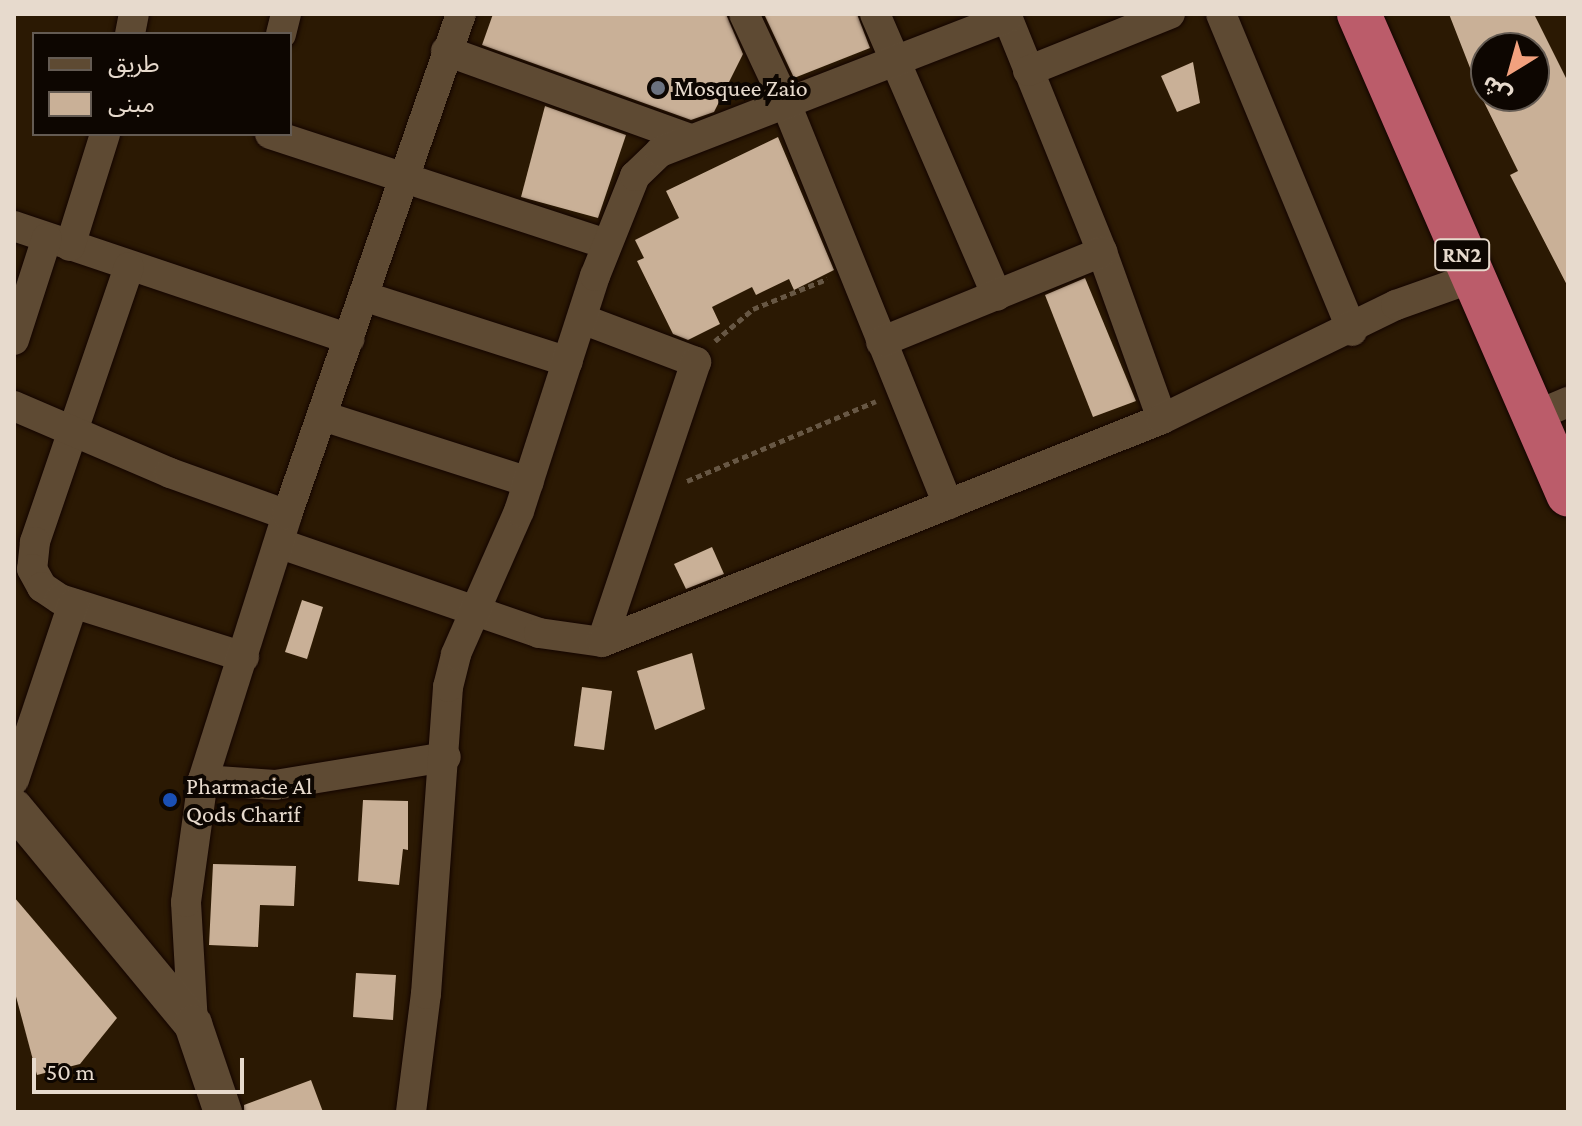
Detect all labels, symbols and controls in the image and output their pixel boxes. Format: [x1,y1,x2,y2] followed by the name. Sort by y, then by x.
[32,32,292,136] legend
[1470,32,1550,112] north arrow
[108,50,160,77] text: طريق
[1477,71,1516,109] text: ش
[674,74,808,102] place label: Mosquee Zaio
[649,79,667,97] marker: Mosquee Zaio
[108,90,155,117] text: مبنى
[1434,237,1490,273] road number: RN2
[186,772,312,828] place label: Pharmacie Al Qods Charif
[161,791,179,809] marker: Pharmacie Al Qods Charif
[36,1042,248,1092] scale bar
[46,1058,95,1085] text: 50 m

